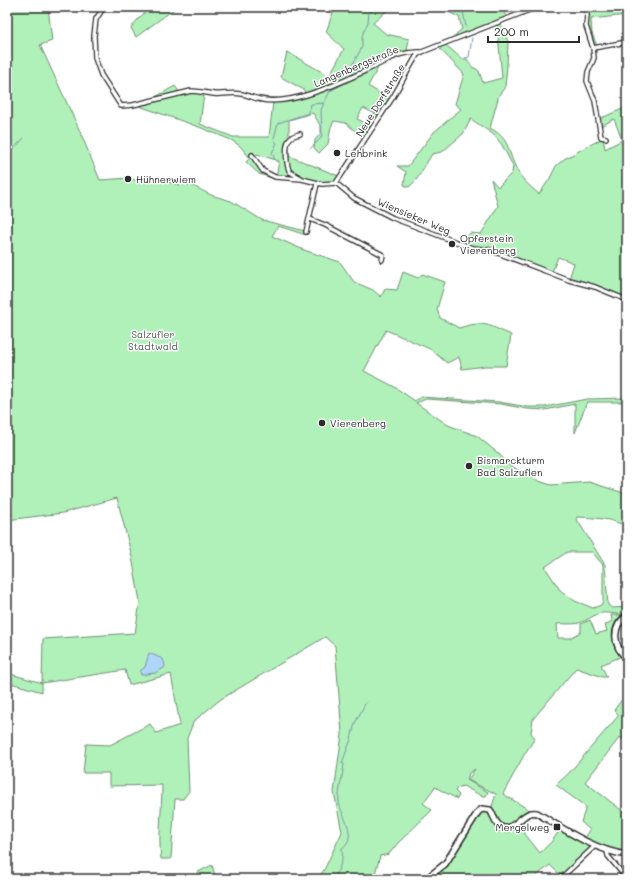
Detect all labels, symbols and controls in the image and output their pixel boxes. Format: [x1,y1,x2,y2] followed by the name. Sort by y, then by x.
[488,18,579,44] scale bar
[494,23,529,39] text: 200 m
[311,42,401,90] street label: Langenbergstraße
[352,61,408,139] street label: Neue Dorfstraße
[345,146,387,160] place label: Lehbrink
[332,148,342,158] marker: Lehbrink
[136,172,196,186] place label: Hühnerwiem
[123,174,133,184] marker: Hühnerwiem
[375,194,453,238] street label: Wiensieker Weg
[460,231,516,257] place label: Opferstein Vierenberg
[447,239,457,249] marker: Opferstein Vierenberg
[128,327,178,353] park label: Salzufler Stadtwald
[330,416,386,430] place label: Vierenberg
[317,418,327,428] marker: Vierenberg
[477,453,544,479] place label: Bismarckturm Bad Salzuflen
[464,461,474,471] marker: Bismarckturm Bad Salzuflen
[496,820,549,834] place label: Mergelweg
[552,822,562,832] marker: Mergelweg

